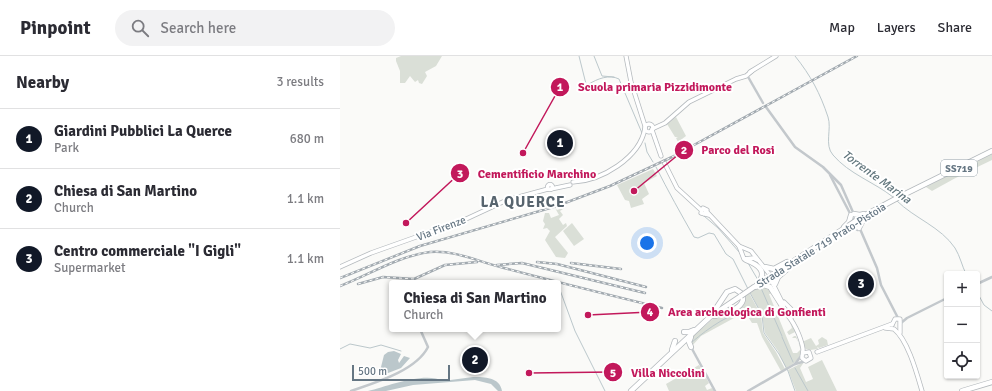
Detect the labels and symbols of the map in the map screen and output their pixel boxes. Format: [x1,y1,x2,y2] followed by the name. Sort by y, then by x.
[550,75,740,99] callout: Scuola primaria Pizzidimonte
[557,80,564,95] text: 1
[578,80,732,95] text: Scuola primaria Pizzidimonte
[547,128,573,158] pin: 1
[674,138,783,162] callout: Parco del Rosi
[681,143,687,158] text: 2
[701,143,775,158] text: Parco del Rosi
[839,147,915,208] water label: Torrente Marina
[941,160,977,176] road number: SS719
[450,161,604,185] callout: Cementificio Marchino
[457,167,463,182] text: 3
[478,167,596,182] text: Cementificio Marchino
[480,193,566,211] district label: LA QUERCE
[754,200,889,291] street label: Strada Statale 719 Prato-Pistoia
[415,213,468,244] street label: Via Firenze
[637,233,657,253] your location
[848,269,874,299] pin: 3
[640,300,834,324] callout: Area archeologica di Gonfienti
[647,305,654,320] text: 4
[668,305,826,320] text: Area archeologica di Gonfienti
[462,345,488,375] pin: 2
[603,360,713,384] callout: Villa Niccolini
[352,363,450,382] scale bar
[610,366,616,381] text: 5
[631,366,705,381] text: Villa Niccolini

